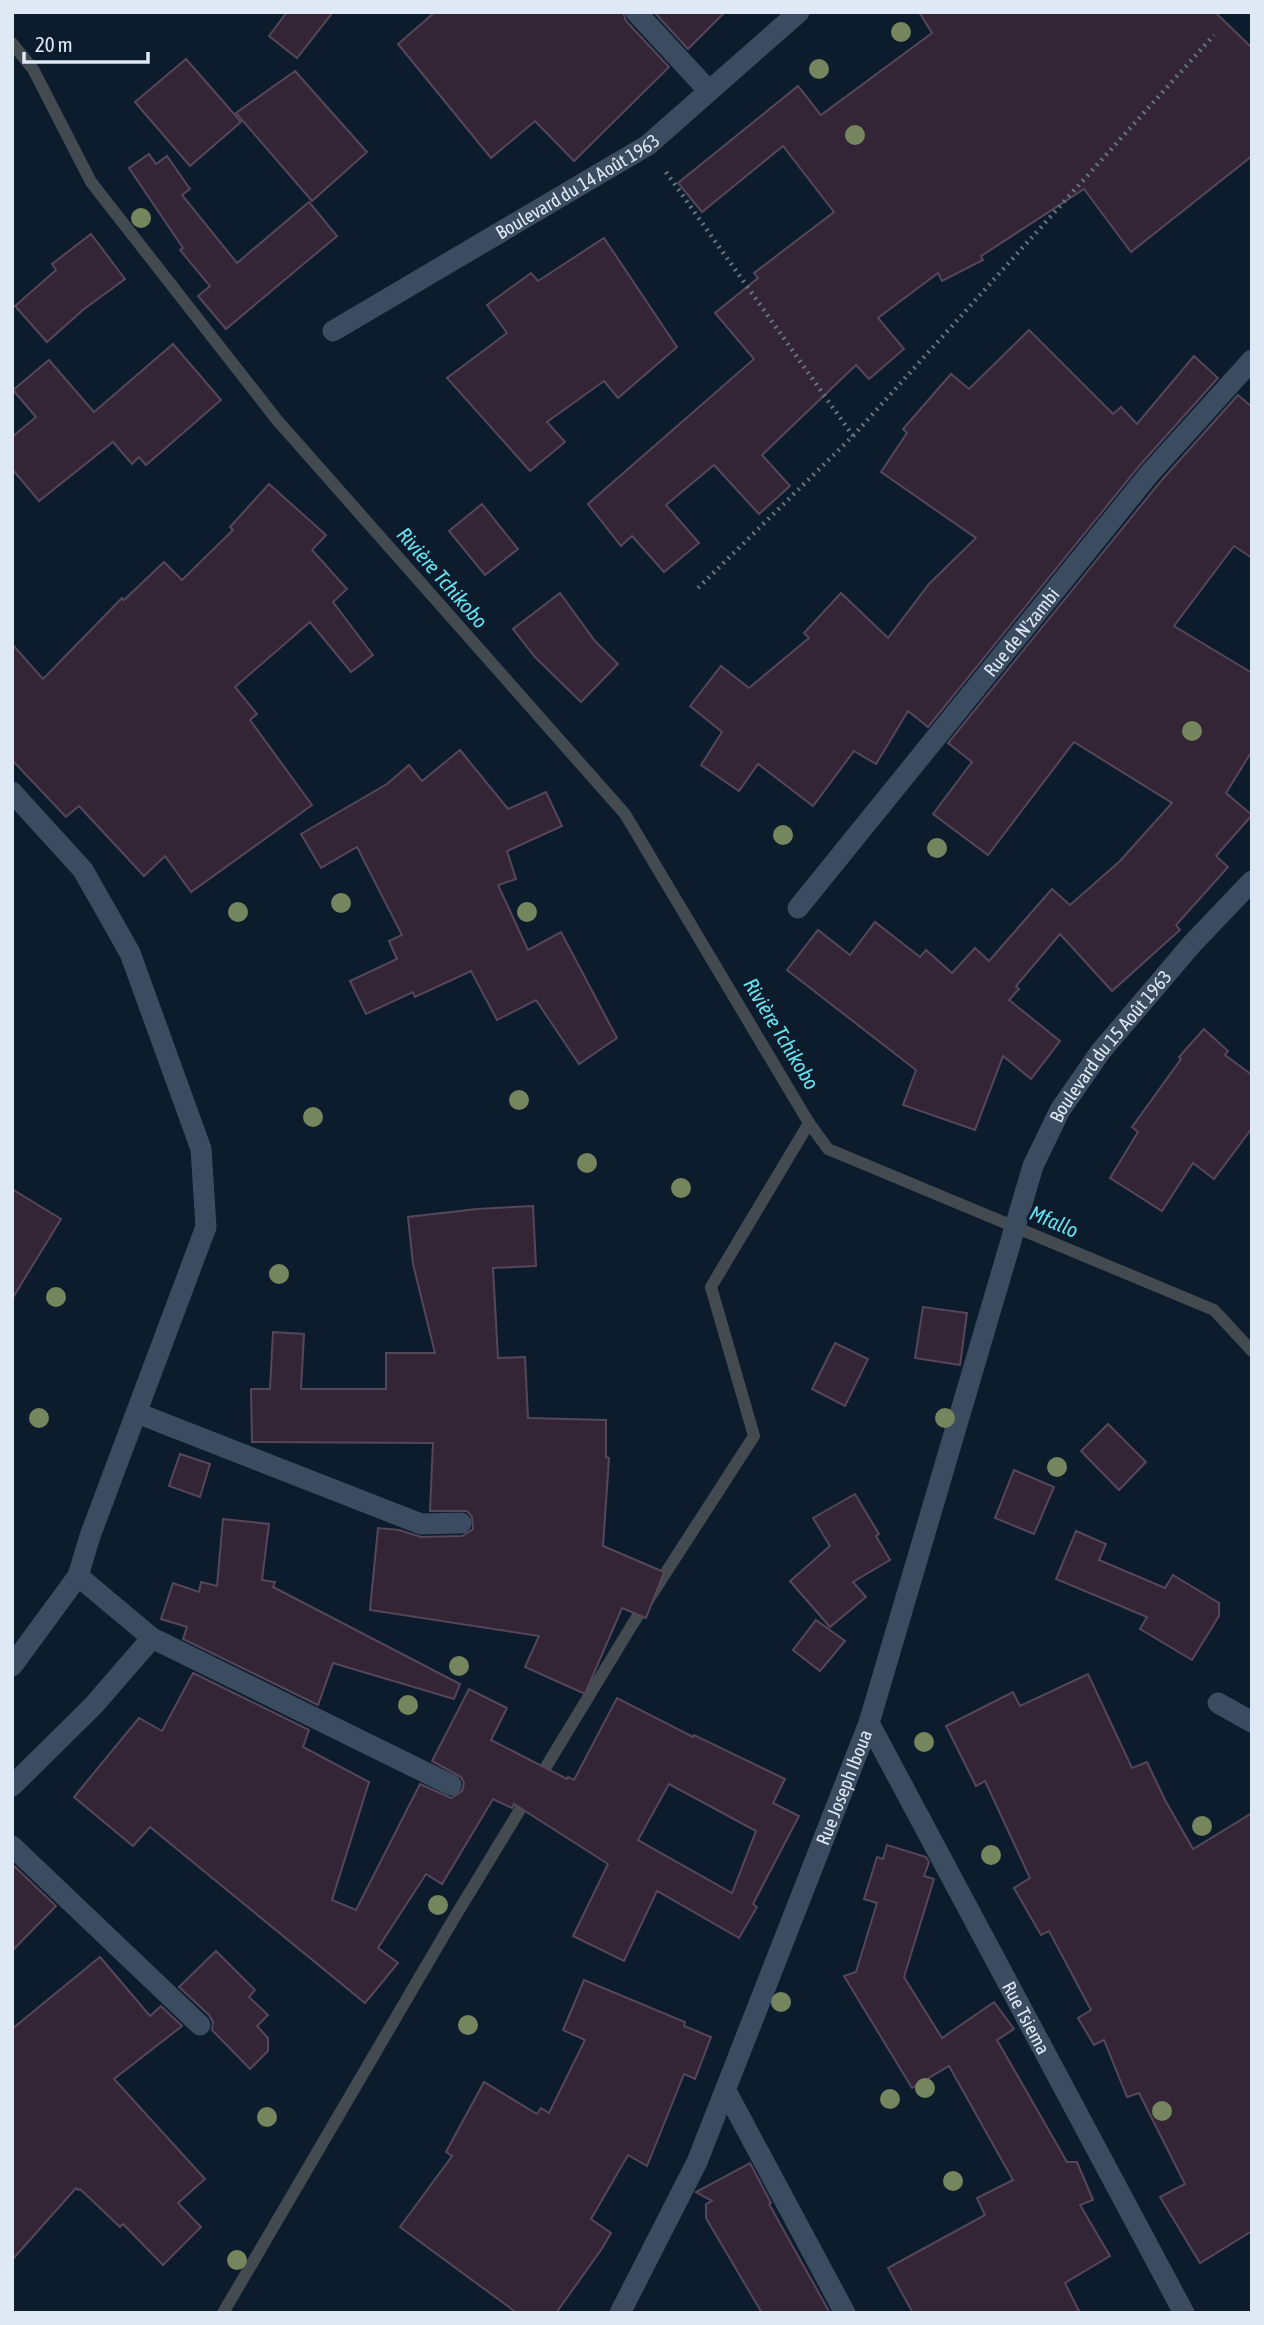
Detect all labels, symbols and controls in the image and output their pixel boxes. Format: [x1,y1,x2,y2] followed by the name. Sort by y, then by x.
[24,21,149,65] scale bar
[35,32,73,56] text: 20 m
[492,129,664,244] street label: Boulevard du 14 Août 1963
[392,522,493,633] water label: Rivière Tchikobo
[979,583,1064,681] street label: Rue de N'zambi
[1045,966,1176,1126] street label: Boulevard du 15 Août 1963
[739,973,825,1094] water label: Rivière Tchikobo
[1027,1200,1082,1242] water label: Mfallo
[811,1726,876,1848] street label: Rue Joseph Iboua
[998,1977,1055,2058] street label: Rue Tsiema

